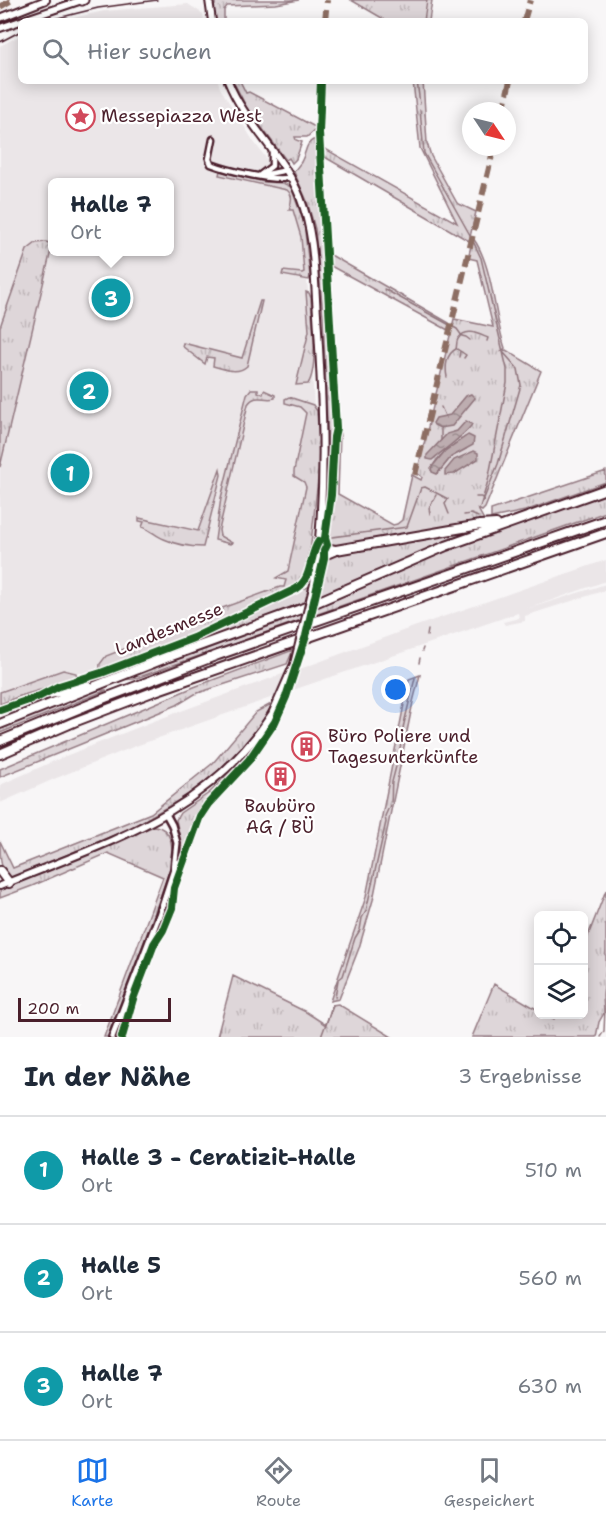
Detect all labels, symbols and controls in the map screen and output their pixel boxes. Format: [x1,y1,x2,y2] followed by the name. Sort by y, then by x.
[18,18,588,84] search box
[39,35,72,68] icon: search
[87,37,212,66] text: Hier suchen
[64,100,96,132] place icon: Messepiazza West
[462,102,516,156] north arrow
[101,104,262,128] place label: Messepiazza West
[48,178,174,256] popup
[70,190,152,219] text: Halle 7
[70,219,102,245] text: Ort
[92,276,130,320] pin: 3
[70,368,109,414] pin: 2
[50,450,90,496] pin: 1
[112,596,226,662] street label: Landesmesse
[381,675,410,704] your location
[328,724,479,769] place label: Büro Poliere und Tagesunterkünfte
[291,730,323,762] building icon: Büro Poliere und Tagesunterkünfte
[264,761,296,793] building icon: Baubüro AG / BÜ
[244,794,316,839] place label: Baubüro AG / BÜ
[534,911,588,1019] map controls
[534,911,588,965] button: locate
[534,965,588,1019] button: layers
[18,995,171,1022] scale bar
[27,998,79,1019] text: 200 m
[24,1059,191,1094] text: In der Nähe
[458,1063,582,1089] text: 3 Ergebnisse
[81,1143,356,1172] text: Halle 3 - Ceratizit-Halle
[39,1157,48,1183] text: 1
[525,1157,582,1183] text: 510 m
[81,1172,113,1198] text: Ort
[81,1251,161,1280] text: Halle 5
[37,1265,51,1291] text: 2
[519,1265,582,1291] text: 560 m
[81,1280,113,1306] text: Ort
[81,1359,163,1388] text: Halle 7
[37,1373,51,1399] text: 3
[518,1373,582,1399] text: 630 m
[81,1388,113,1414] text: Ort
[71,1454,114,1511] tab: Karte
[256,1454,301,1511] tab: Route
[444,1454,535,1511] tab: Gespeichert

